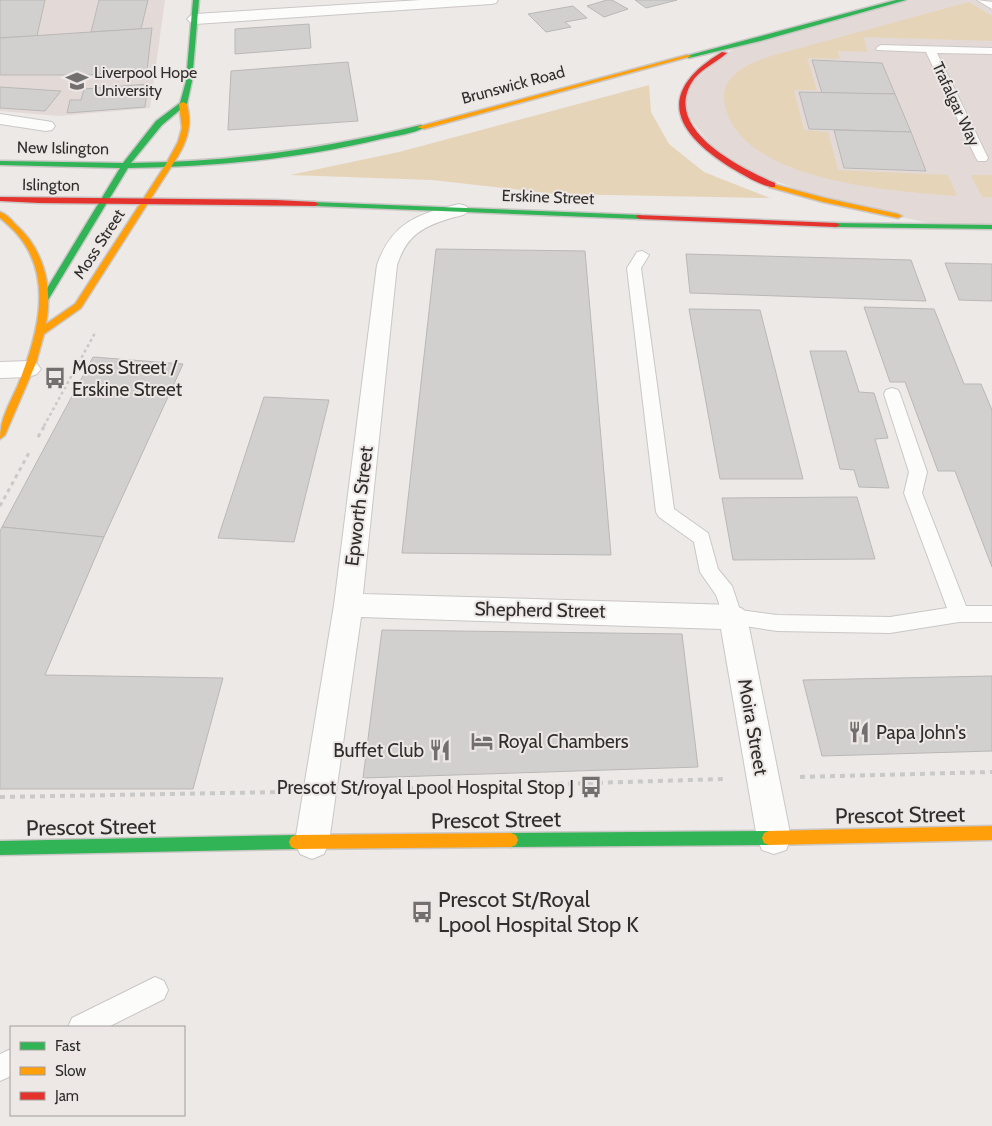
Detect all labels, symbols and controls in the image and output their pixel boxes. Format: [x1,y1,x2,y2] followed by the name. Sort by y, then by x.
[928,59,984,149] street label: Trafalgar Way
[459,62,567,108] street label: Brunswick Road
[94,63,197,100] place label: Liverpool Hope University
[64,68,90,94] school or university icon: Liverpool Hope University
[17,138,109,158] street label: New Islington
[22,175,80,195] street label: Islington
[501,186,595,208] street label: Erskine Street
[69,205,129,283] street label: Moss Street
[72,356,183,401] place label: Moss Street / Erskine Street
[42,365,68,391] bus stop icon: Moss Street / Erskine Street
[340,444,378,567] street label: Epworth Street
[474,597,606,623] street label: Shepherd Street
[733,677,773,778] street label: Moira Street
[846,719,872,745] restaurant icon: Papa John's
[876,721,966,744] place label: Papa John's
[469,728,495,754] hotel icon: Royal Chambers
[498,730,629,753] place label: Royal Chambers
[427,737,453,763] restaurant icon: Buffet Club
[333,739,424,762] place label: Buffet Club
[578,774,604,800] bus stop icon: Prescot St/royal Lpool Hospital Stop J
[277,776,574,799] place label: Prescot St/royal Lpool Hospital Stop J
[835,800,966,830] street label: Prescot Street
[431,805,562,835] street label: Prescot Street
[26,812,157,842] street label: Prescot Street
[438,886,639,938] place label: Prescot St/Royal Lpool Hospital Stop K
[409,899,435,925] bus stop icon: Prescot St/Royal Lpool Hospital Stop K
[10,1026,185,1116] legend
[55,1037,80,1055] text: Fast
[55,1062,86,1080] text: Slow
[54,1087,79,1105] text: Jam

